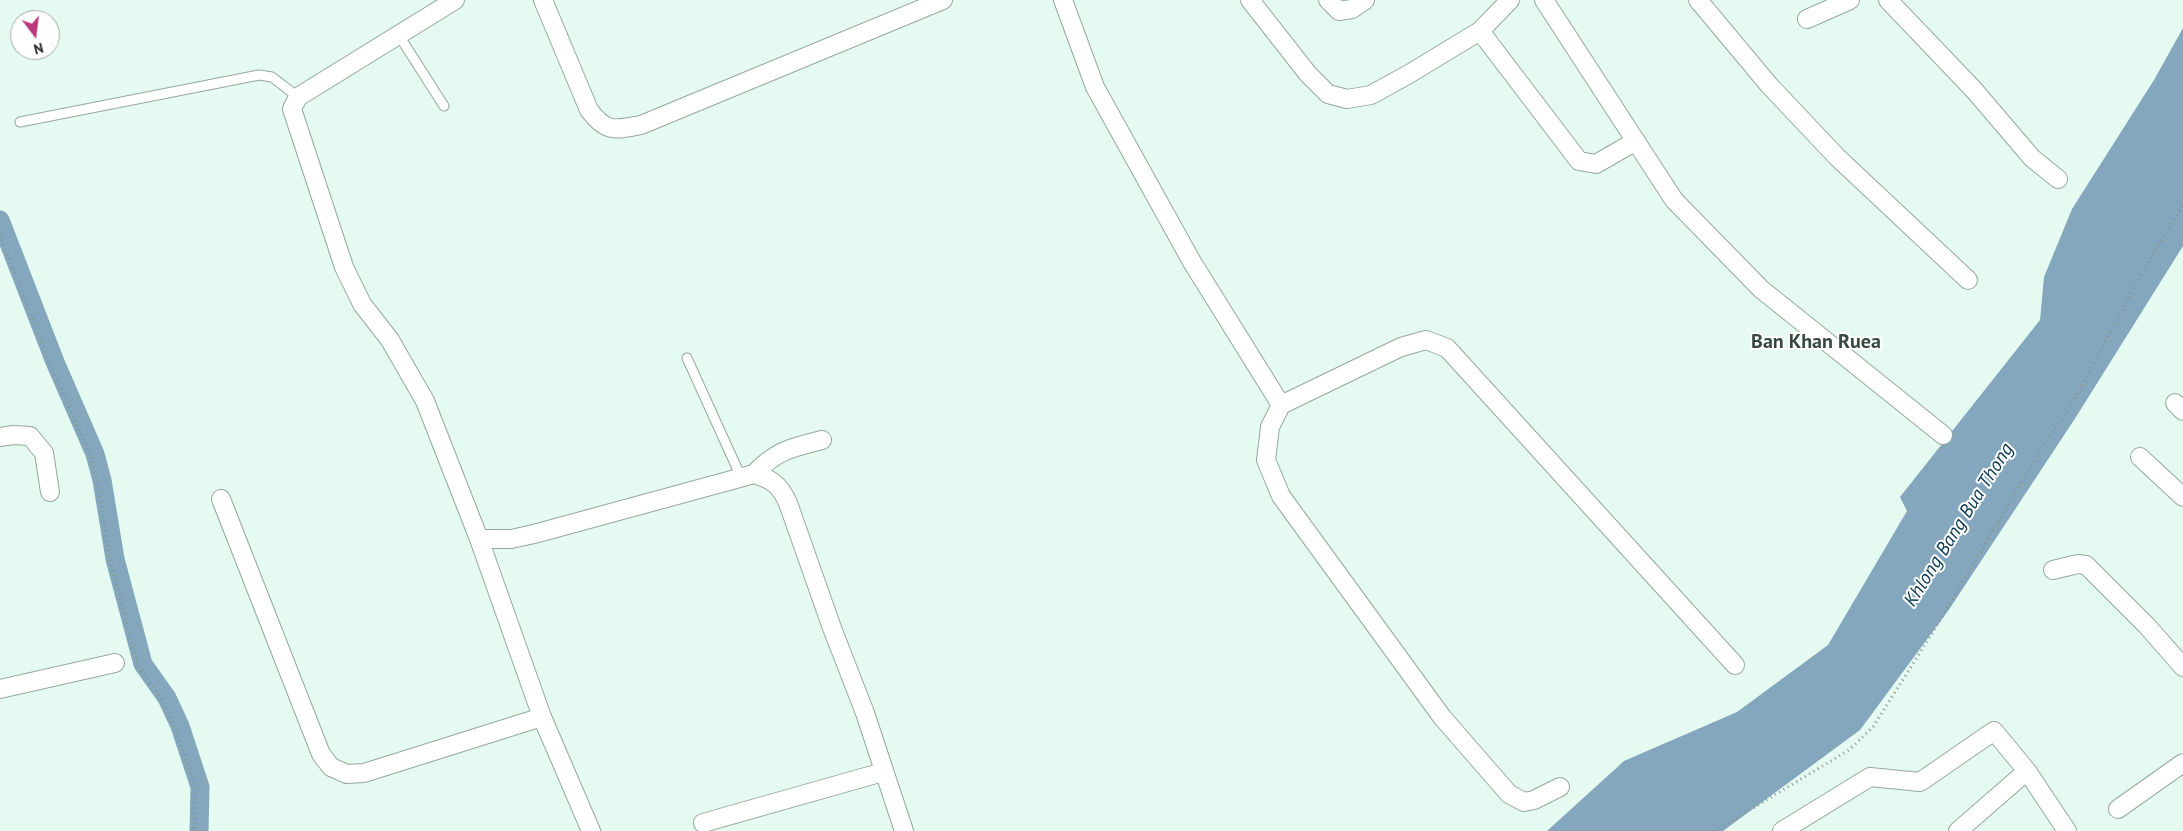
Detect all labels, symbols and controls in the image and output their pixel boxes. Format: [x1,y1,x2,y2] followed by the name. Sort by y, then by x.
[10,10,60,60] north arrow
[32,39,45,58] text: N
[1751,330,1881,354] district label: Ban Khan Ruea
[1899,439,2019,611] water label: Khlong Bang Bua Thong

